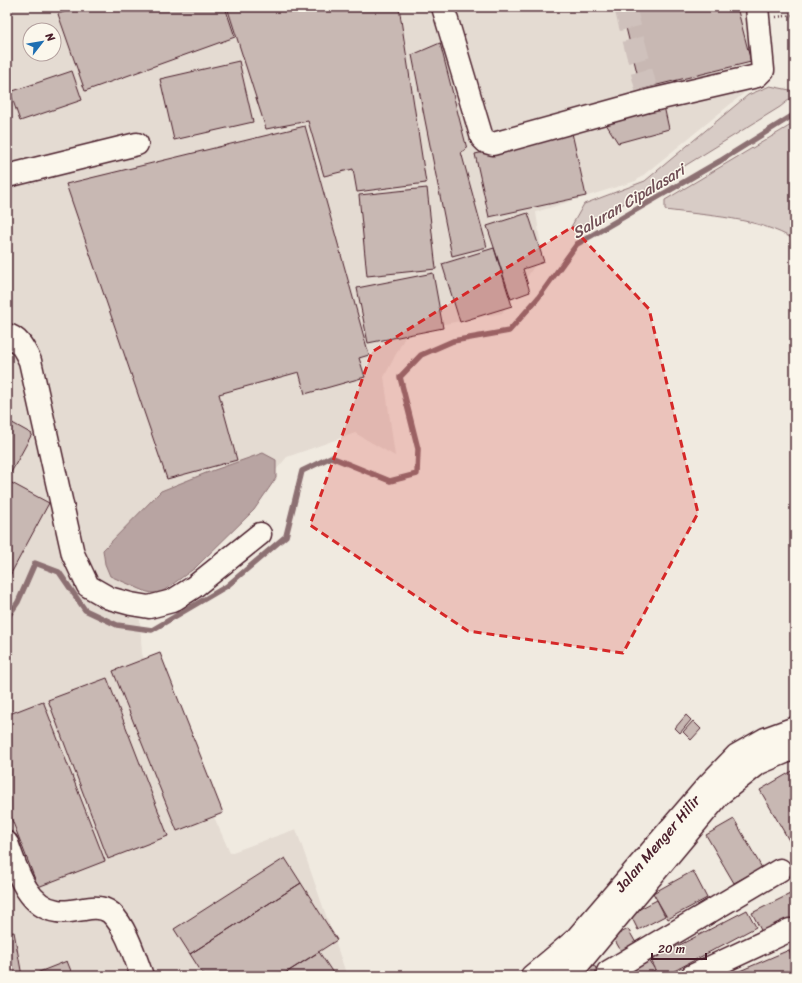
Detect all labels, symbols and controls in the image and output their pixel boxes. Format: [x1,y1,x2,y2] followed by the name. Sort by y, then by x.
[22,22,62,62] north arrow
[40,28,60,46] text: N
[566,154,694,247] water label: Saluran Cipalasari
[608,789,708,899] street label: Jalan Menger Hilir
[652,935,706,961] scale bar
[658,938,685,960] text: 20 m

